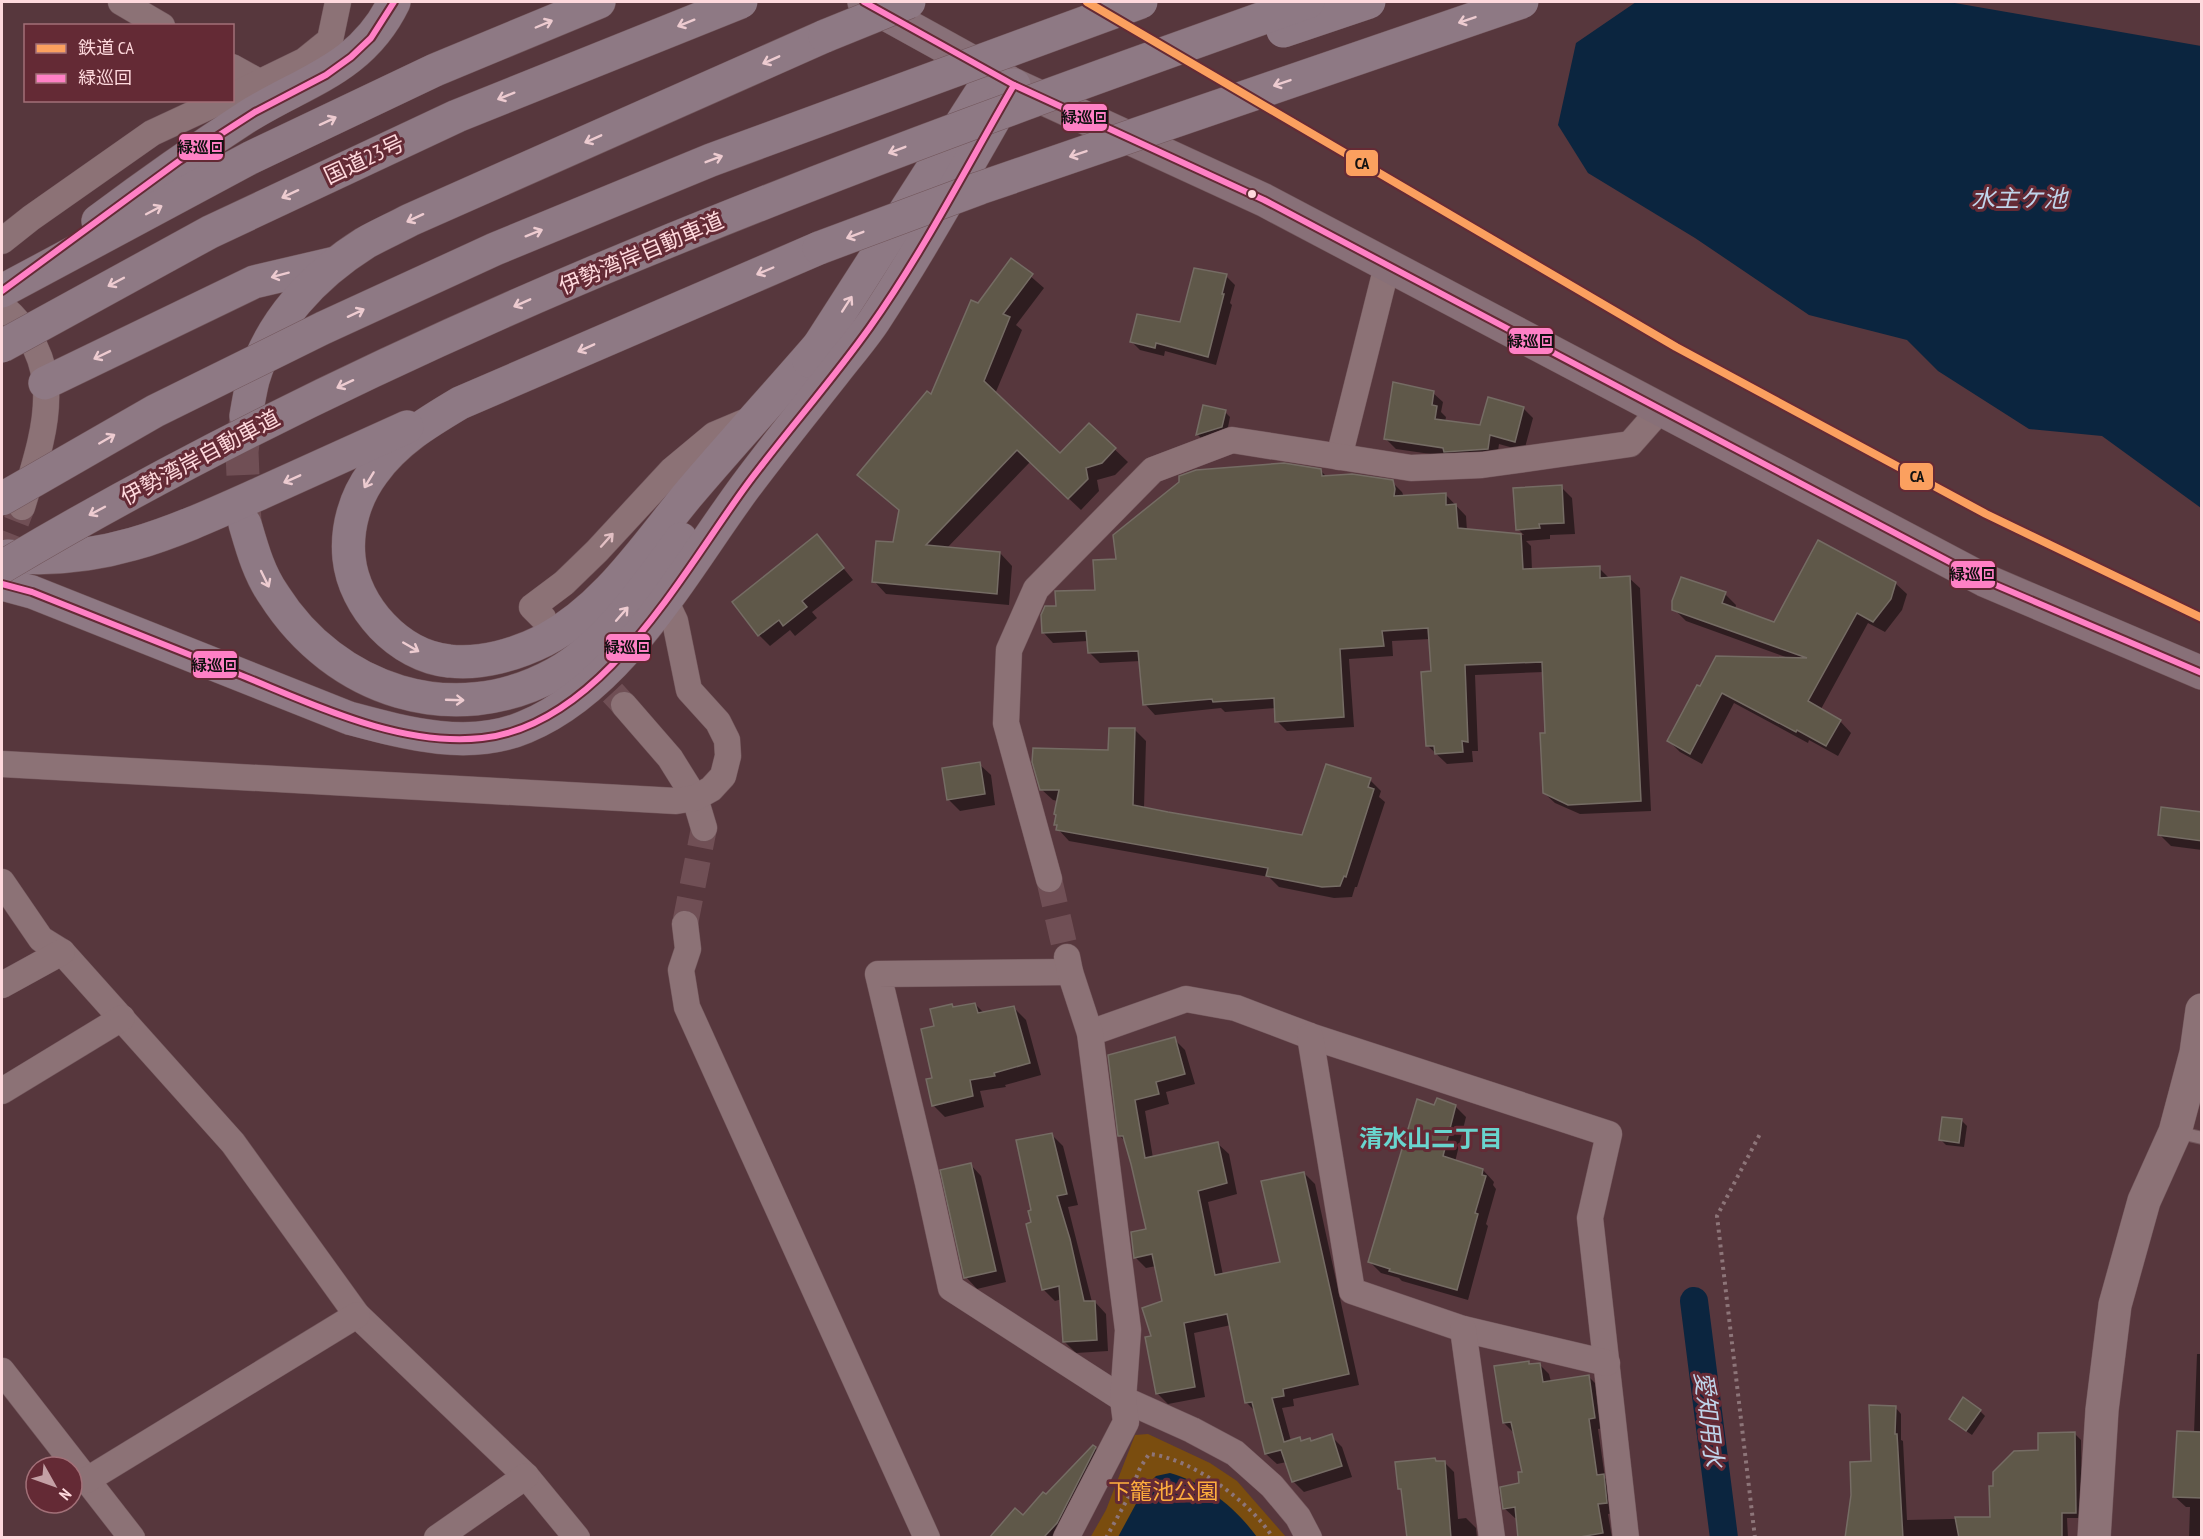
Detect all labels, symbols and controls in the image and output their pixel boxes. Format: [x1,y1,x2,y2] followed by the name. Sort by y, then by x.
[1457,15,1476,26] one-way arrow
[534,18,553,29] one-way arrow
[678,18,696,29] one-way arrow
[24,24,234,102] legend
[78,36,135,59] text: 鉄道 CA
[763,55,781,66] one-way arrow
[78,66,132,89] text: 緑巡回
[1273,79,1292,90] one-way arrow
[497,91,515,102] one-way arrow
[1062,103,1108,132] line badge: 緑巡回
[1061,107,1109,127] text: 緑巡回
[319,115,337,127] one-way arrow
[319,128,409,190] street label: 国道23号
[178,133,224,161] line badge: 緑巡回
[584,134,602,145] one-way arrow
[177,137,225,157] text: 緑巡回
[888,145,907,156] one-way arrow
[1069,149,1088,160] one-way arrow
[1345,149,1379,177] line badge: CA
[705,153,723,164] one-way arrow
[1355,153,1370,173] text: CA
[1971,183,2069,214] water label: 水主ケ池
[1246,188,1258,200] unlabelled marker
[281,189,299,201] one-way arrow
[145,204,162,216] one-way arrow
[555,206,727,300] street label: 伊勢湾岸自動車道
[406,213,424,224] one-way arrow
[524,227,543,238] one-way arrow
[846,230,865,241] one-way arrow
[756,266,774,277] one-way arrow
[271,270,290,282] one-way arrow
[108,276,125,288] one-way arrow
[841,295,854,312] one-way arrow
[514,298,532,309] one-way arrow
[347,306,365,317] one-way arrow
[1508,327,1554,355] line badge: 緑巡回
[1507,331,1555,351] text: 緑巡回
[577,343,595,355] one-way arrow
[94,350,112,362] one-way arrow
[336,379,354,391] one-way arrow
[116,403,284,511] street label: 伊勢湾岸自動車道
[98,433,115,445] one-way arrow
[1899,462,1934,491] line badge: CA
[1910,466,1925,486] text: CA
[362,471,374,488] one-way arrow
[284,473,302,485] one-way arrow
[88,506,106,517] one-way arrow
[600,533,614,548] one-way arrow
[1950,560,1996,589] line badge: 緑巡回
[1949,564,1997,584] text: 緑巡回
[260,569,271,587] one-way arrow
[615,607,629,622] one-way arrow
[605,633,651,662] line badge: 緑巡回
[604,637,652,657] text: 緑巡回
[402,642,419,654] one-way arrow
[192,650,238,679] line badge: 緑巡回
[191,655,239,675] text: 緑巡回
[444,694,464,706] one-way arrow
[1359,1123,1503,1154] district label: 清水山二丁目
[1688,1369,1731,1472] water label: 愛知用水
[24,1455,84,1515] north arrow
[1108,1477,1218,1505] park label: 下籠池公園
[55,1485,76,1504] text: N

